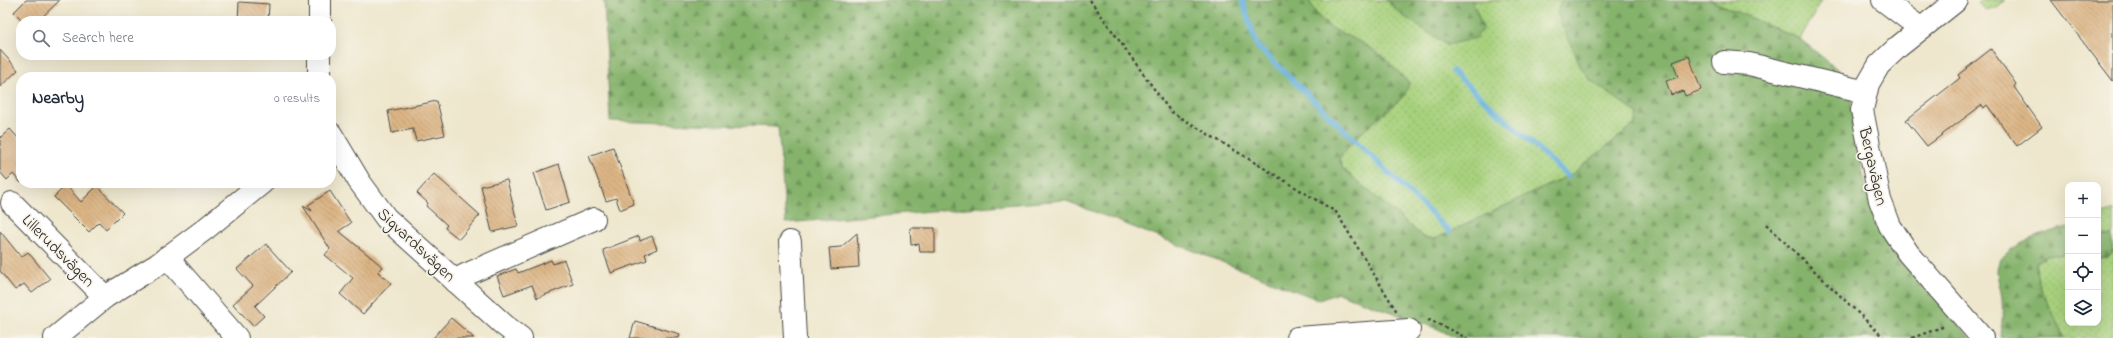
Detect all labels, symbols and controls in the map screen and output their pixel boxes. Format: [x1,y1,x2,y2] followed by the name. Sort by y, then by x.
[16,16,336,60] search box
[30,27,52,49] icon: search
[62,27,134,49] text: Search here
[32,86,84,111] text: Nearby
[274,89,320,108] text: 0 results
[1849,124,1894,209] street label: Bergavägen
[2065,182,2101,326] map controls
[2065,182,2101,218] button: +
[370,202,461,290] street label: Sigvardsvägen
[14,209,100,295] street label: Lillerudsvägen
[2065,218,2101,254] button: −
[2065,254,2101,290] button: locate
[2065,290,2101,326] button: layers

